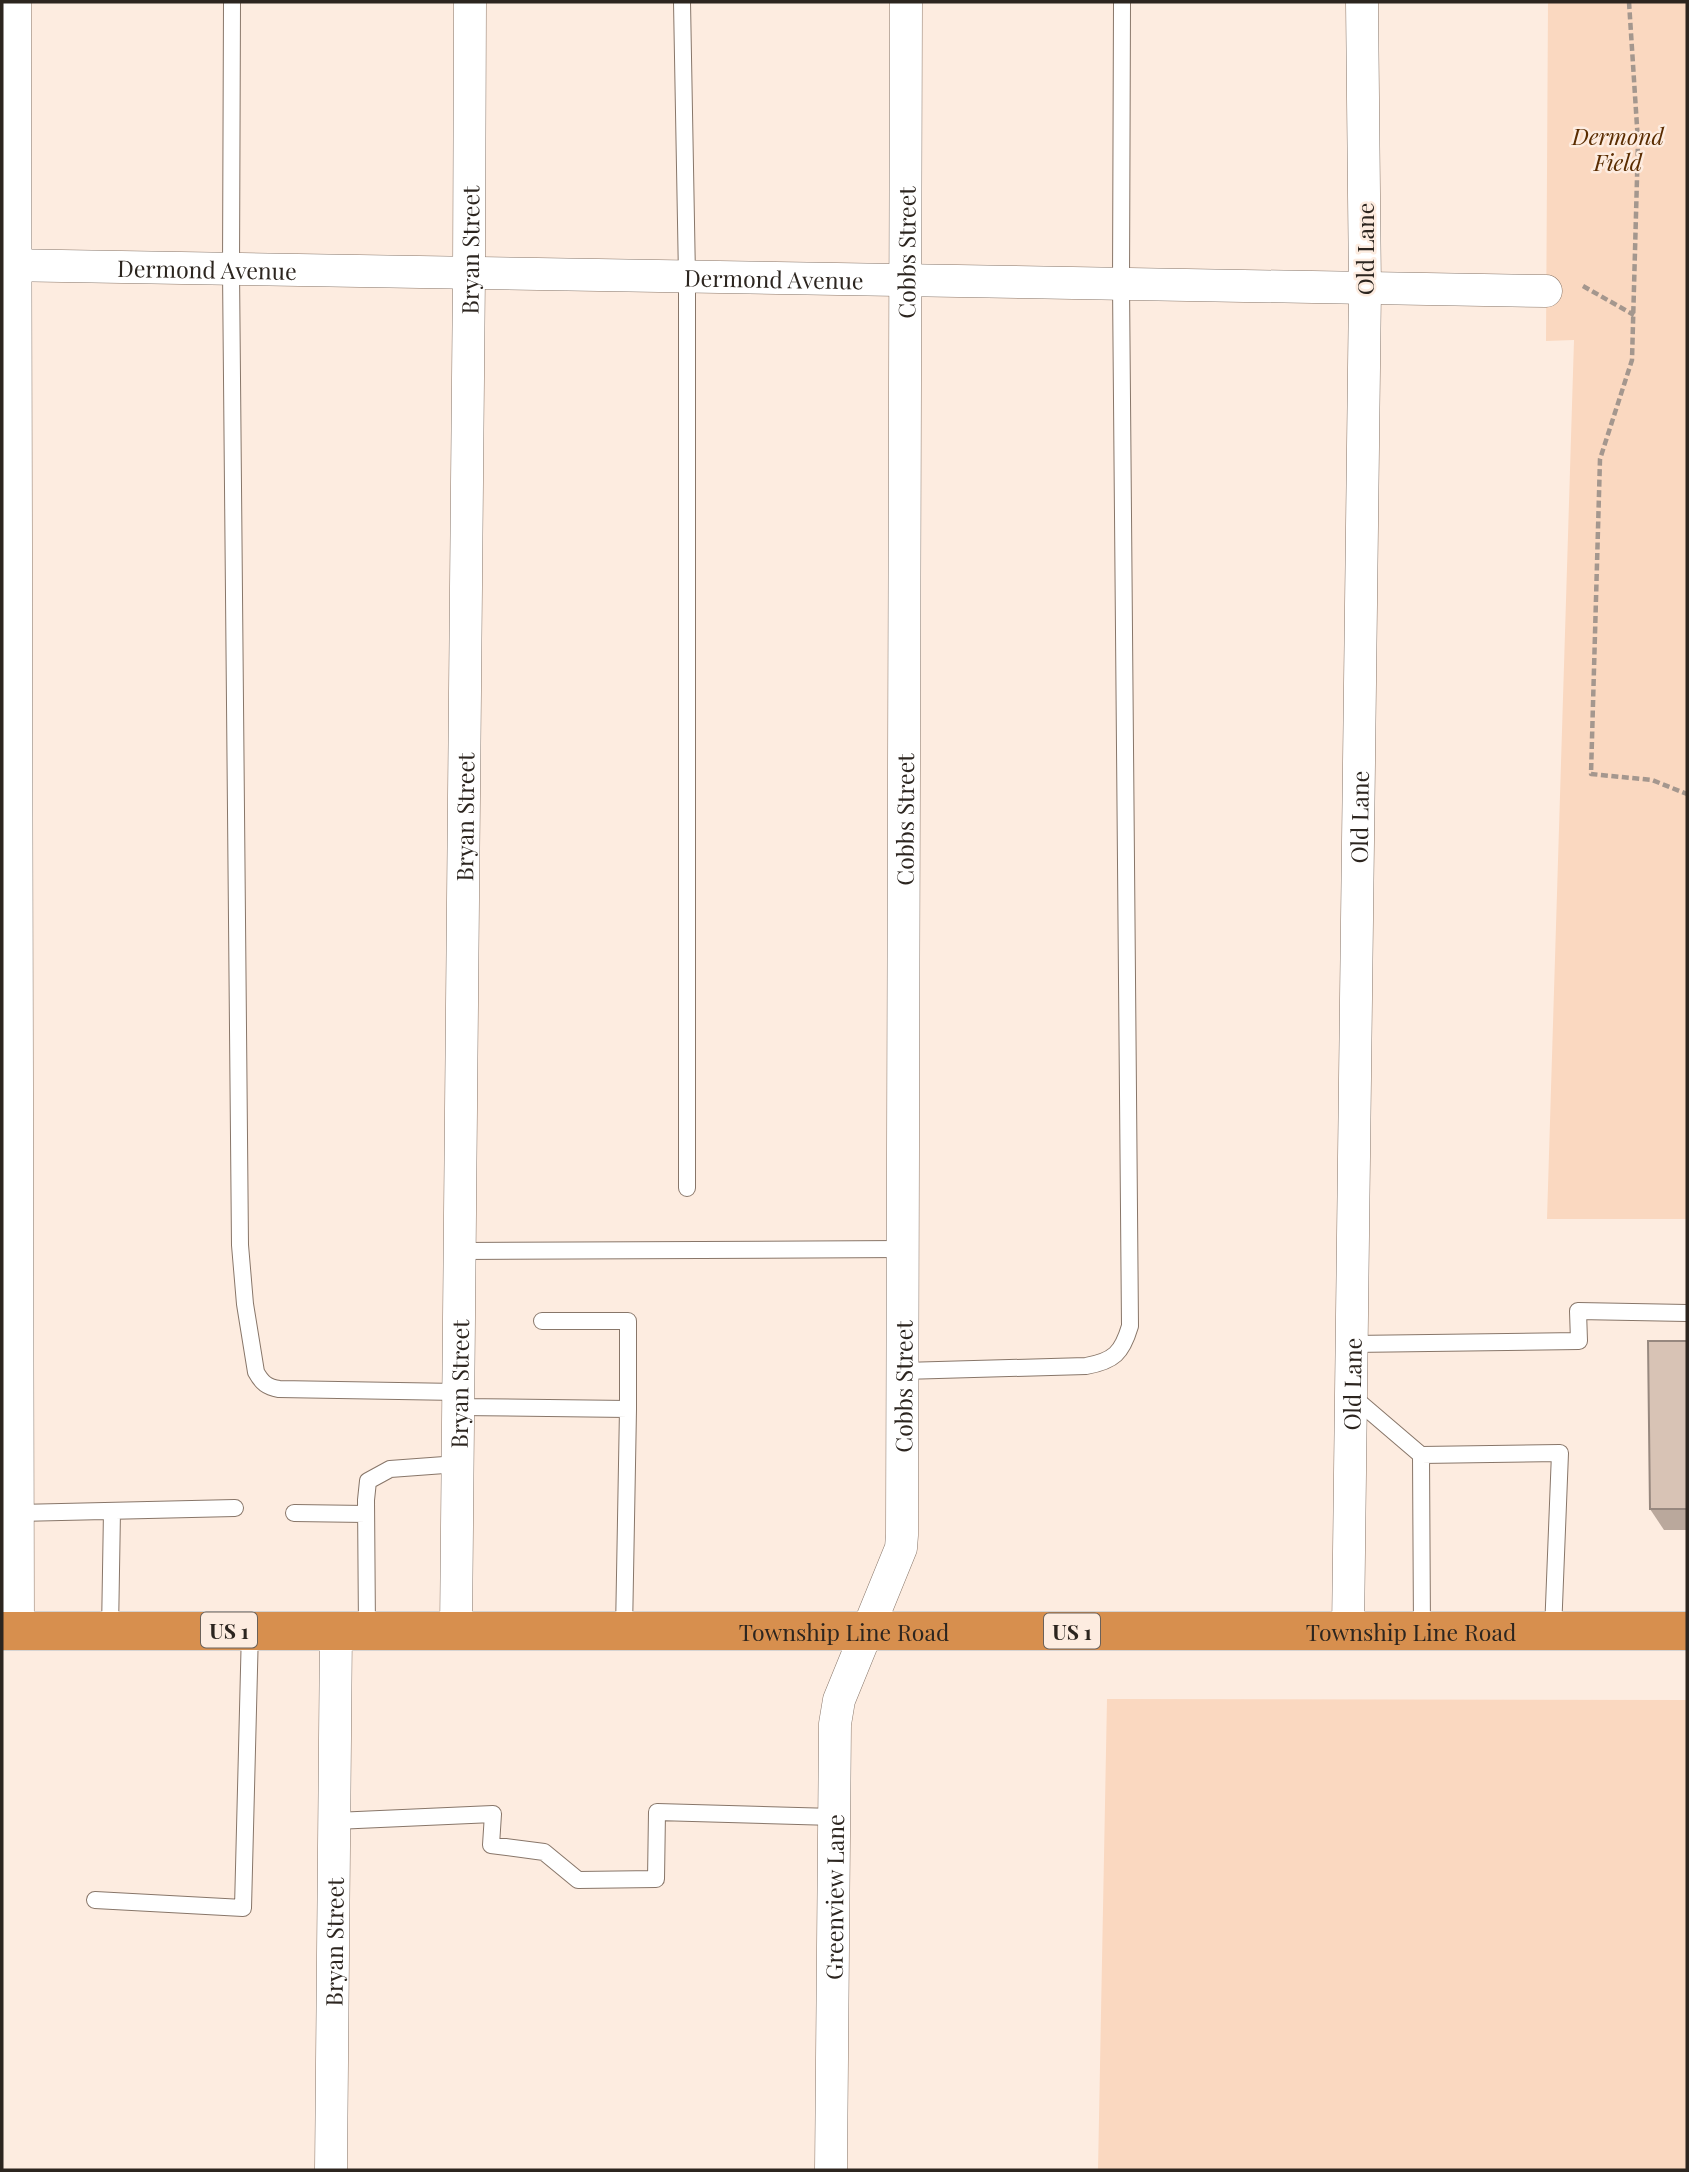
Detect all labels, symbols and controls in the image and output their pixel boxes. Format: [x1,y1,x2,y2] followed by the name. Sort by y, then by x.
[1571,120,1665,177] park label: Dermond Field
[453,185,485,315] street label: Bryan Street
[890,186,921,319] street label: Cobbs Street
[1349,203,1380,295] street label: Old Lane
[117,251,297,285] street label: Dermond Avenue
[684,261,864,295] street label: Dermond Avenue
[448,752,480,882] street label: Bryan Street
[888,753,920,886] street label: Cobbs Street
[1342,771,1374,864] street label: Old Lane
[442,1319,474,1448] street label: Bryan Street
[887,1320,918,1453] street label: Cobbs Street
[1335,1337,1367,1431] street label: Old Lane
[201,1612,257,1648] road number: US 1
[1044,1614,1100,1648] road number: US 1
[739,1616,949,1647] street label: Township Line Road
[1306,1616,1516,1647] street label: Township Line Road
[817,1814,850,1980] street label: Greenview Lane
[317,1877,349,2006] street label: Bryan Street

